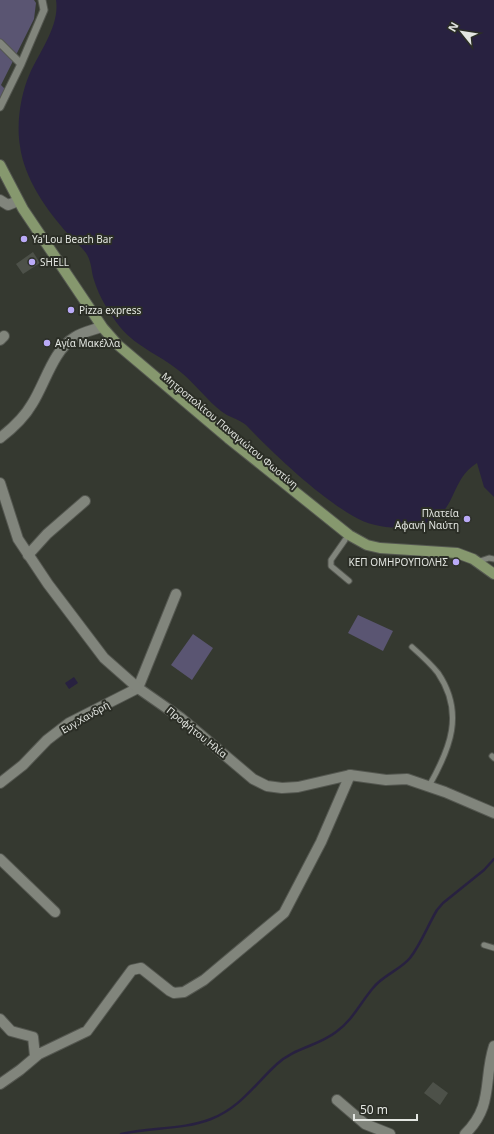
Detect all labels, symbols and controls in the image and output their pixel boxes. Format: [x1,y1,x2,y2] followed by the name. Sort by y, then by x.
[442,12,482,52] north arrow
[444,19,462,34] text: N
[32,232,113,246] place label: Ya'Lou Beach Bar
[19,234,29,244] marker: Ya'Lou Beach Bar
[40,255,69,269] place label: SHELL
[27,257,37,267] marker: SHELL
[79,303,141,317] place label: Pizza express
[66,305,76,315] marker: Pizza express
[55,336,121,350] place label: Αγία Μακέλλα
[42,338,52,348] marker: Αγία Μακέλλα
[159,369,301,491] street label: Μητροπολίτου Παναγιώτου Φωστίνη
[395,506,460,532] place label: Πλατεία Αφανή Ναύτη
[462,514,472,524] marker: Πλατεία Αφανή Ναύτη
[348,555,448,569] place label: ΚΕΠ ΟΜΗΡΟΥΠΟΛΗΣ
[451,557,461,567] marker: ΚΕΠ ΟΜΗΡΟΥΠΟΛΗΣ
[58,697,112,737] street label: Ευγ.Χανδρή
[164,703,231,761] street label: Προφήτου Ηλία
[354,1096,417,1122] scale bar
[360,1101,388,1118] text: 50 m

